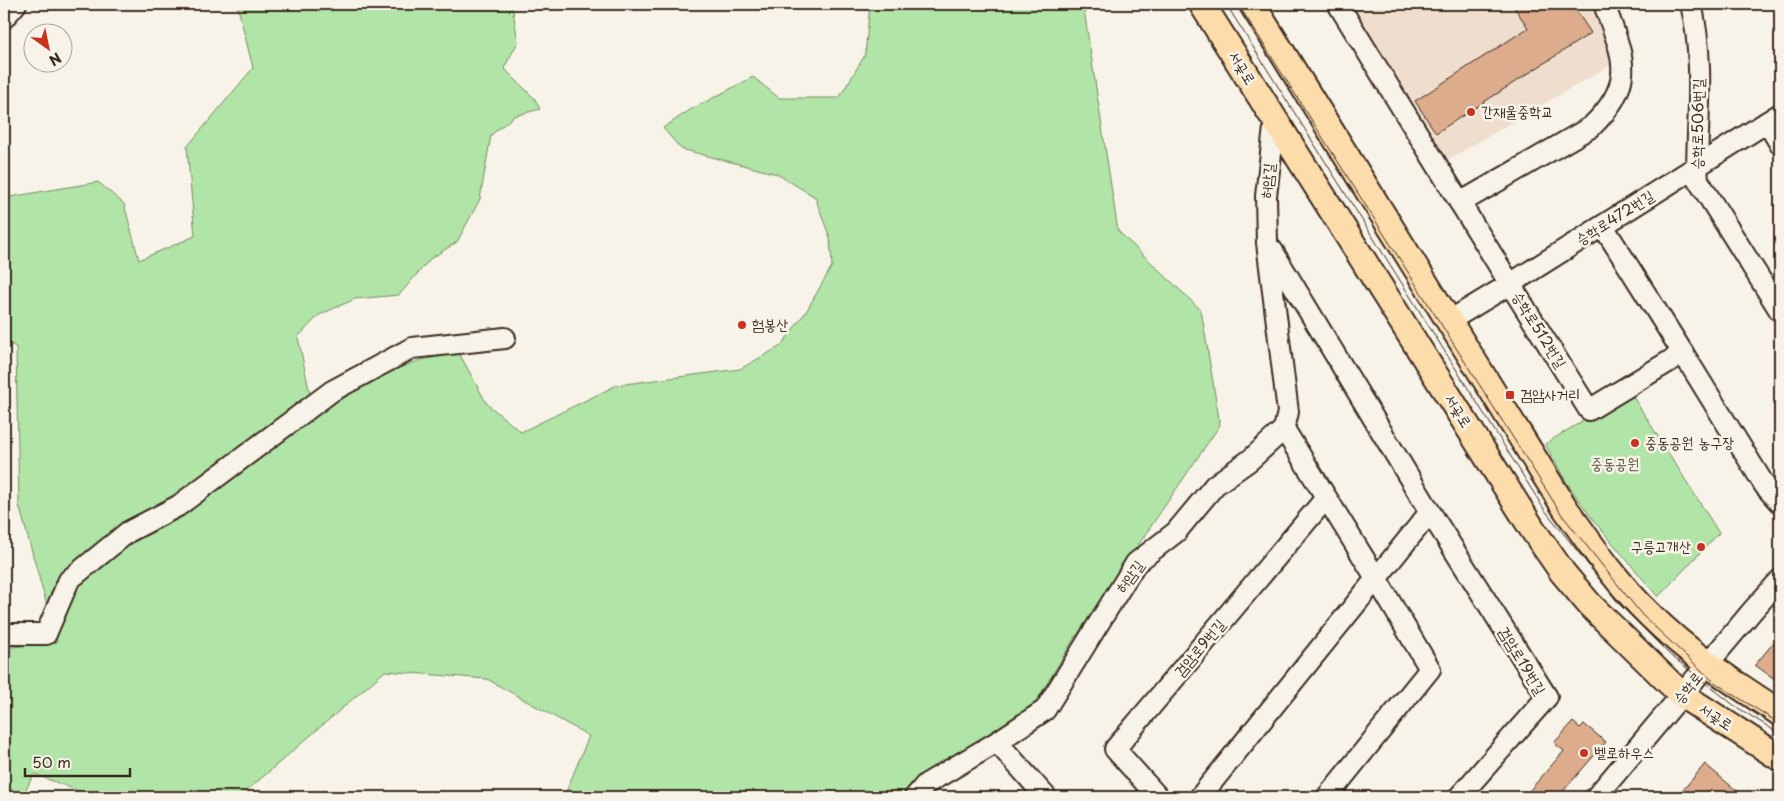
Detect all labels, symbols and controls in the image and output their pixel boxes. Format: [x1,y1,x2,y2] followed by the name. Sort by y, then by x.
[22,22,72,72] north arrow
[1224,46,1263,89] street label: 서곶로
[45,47,66,71] text: N
[1684,78,1709,170] street label: 승학로506번길
[1481,99,1553,122] place label: 간재울중학교
[1465,106,1477,118] marker: 간재울중학교
[1253,162,1280,200] street label: 허암길
[1570,183,1658,250] street label: 승학로472번길
[1507,286,1573,372] street label: 승학로512번길
[752,312,788,335] place label: 험봉산
[736,319,748,331] marker: 험봉산
[1520,382,1580,405] place label: 검암사거리
[1440,389,1479,432] street label: 서곶로
[1504,389,1516,401] marker: 검암사거리
[1645,430,1734,453] place label: 중동공원 농구장
[1629,437,1641,449] marker: 중동공원 농구장
[1591,451,1639,474] park label: 중동공원
[1631,534,1691,557] place label: 구릉고개산
[1695,541,1707,553] marker: 구릉고개산
[1109,555,1149,598] street label: 허암길
[1168,613,1230,681] street label: 검암로9번길
[1494,622,1553,699] street label: 검암로19번길
[1667,666,1707,708] street label: 승학로
[1695,696,1738,735] street label: 서곶로
[1594,740,1654,763] place label: 벨로하우스
[25,746,130,778] scale bar
[1578,747,1590,759] marker: 벨로하우스
[32,750,71,773] text: 50 m

